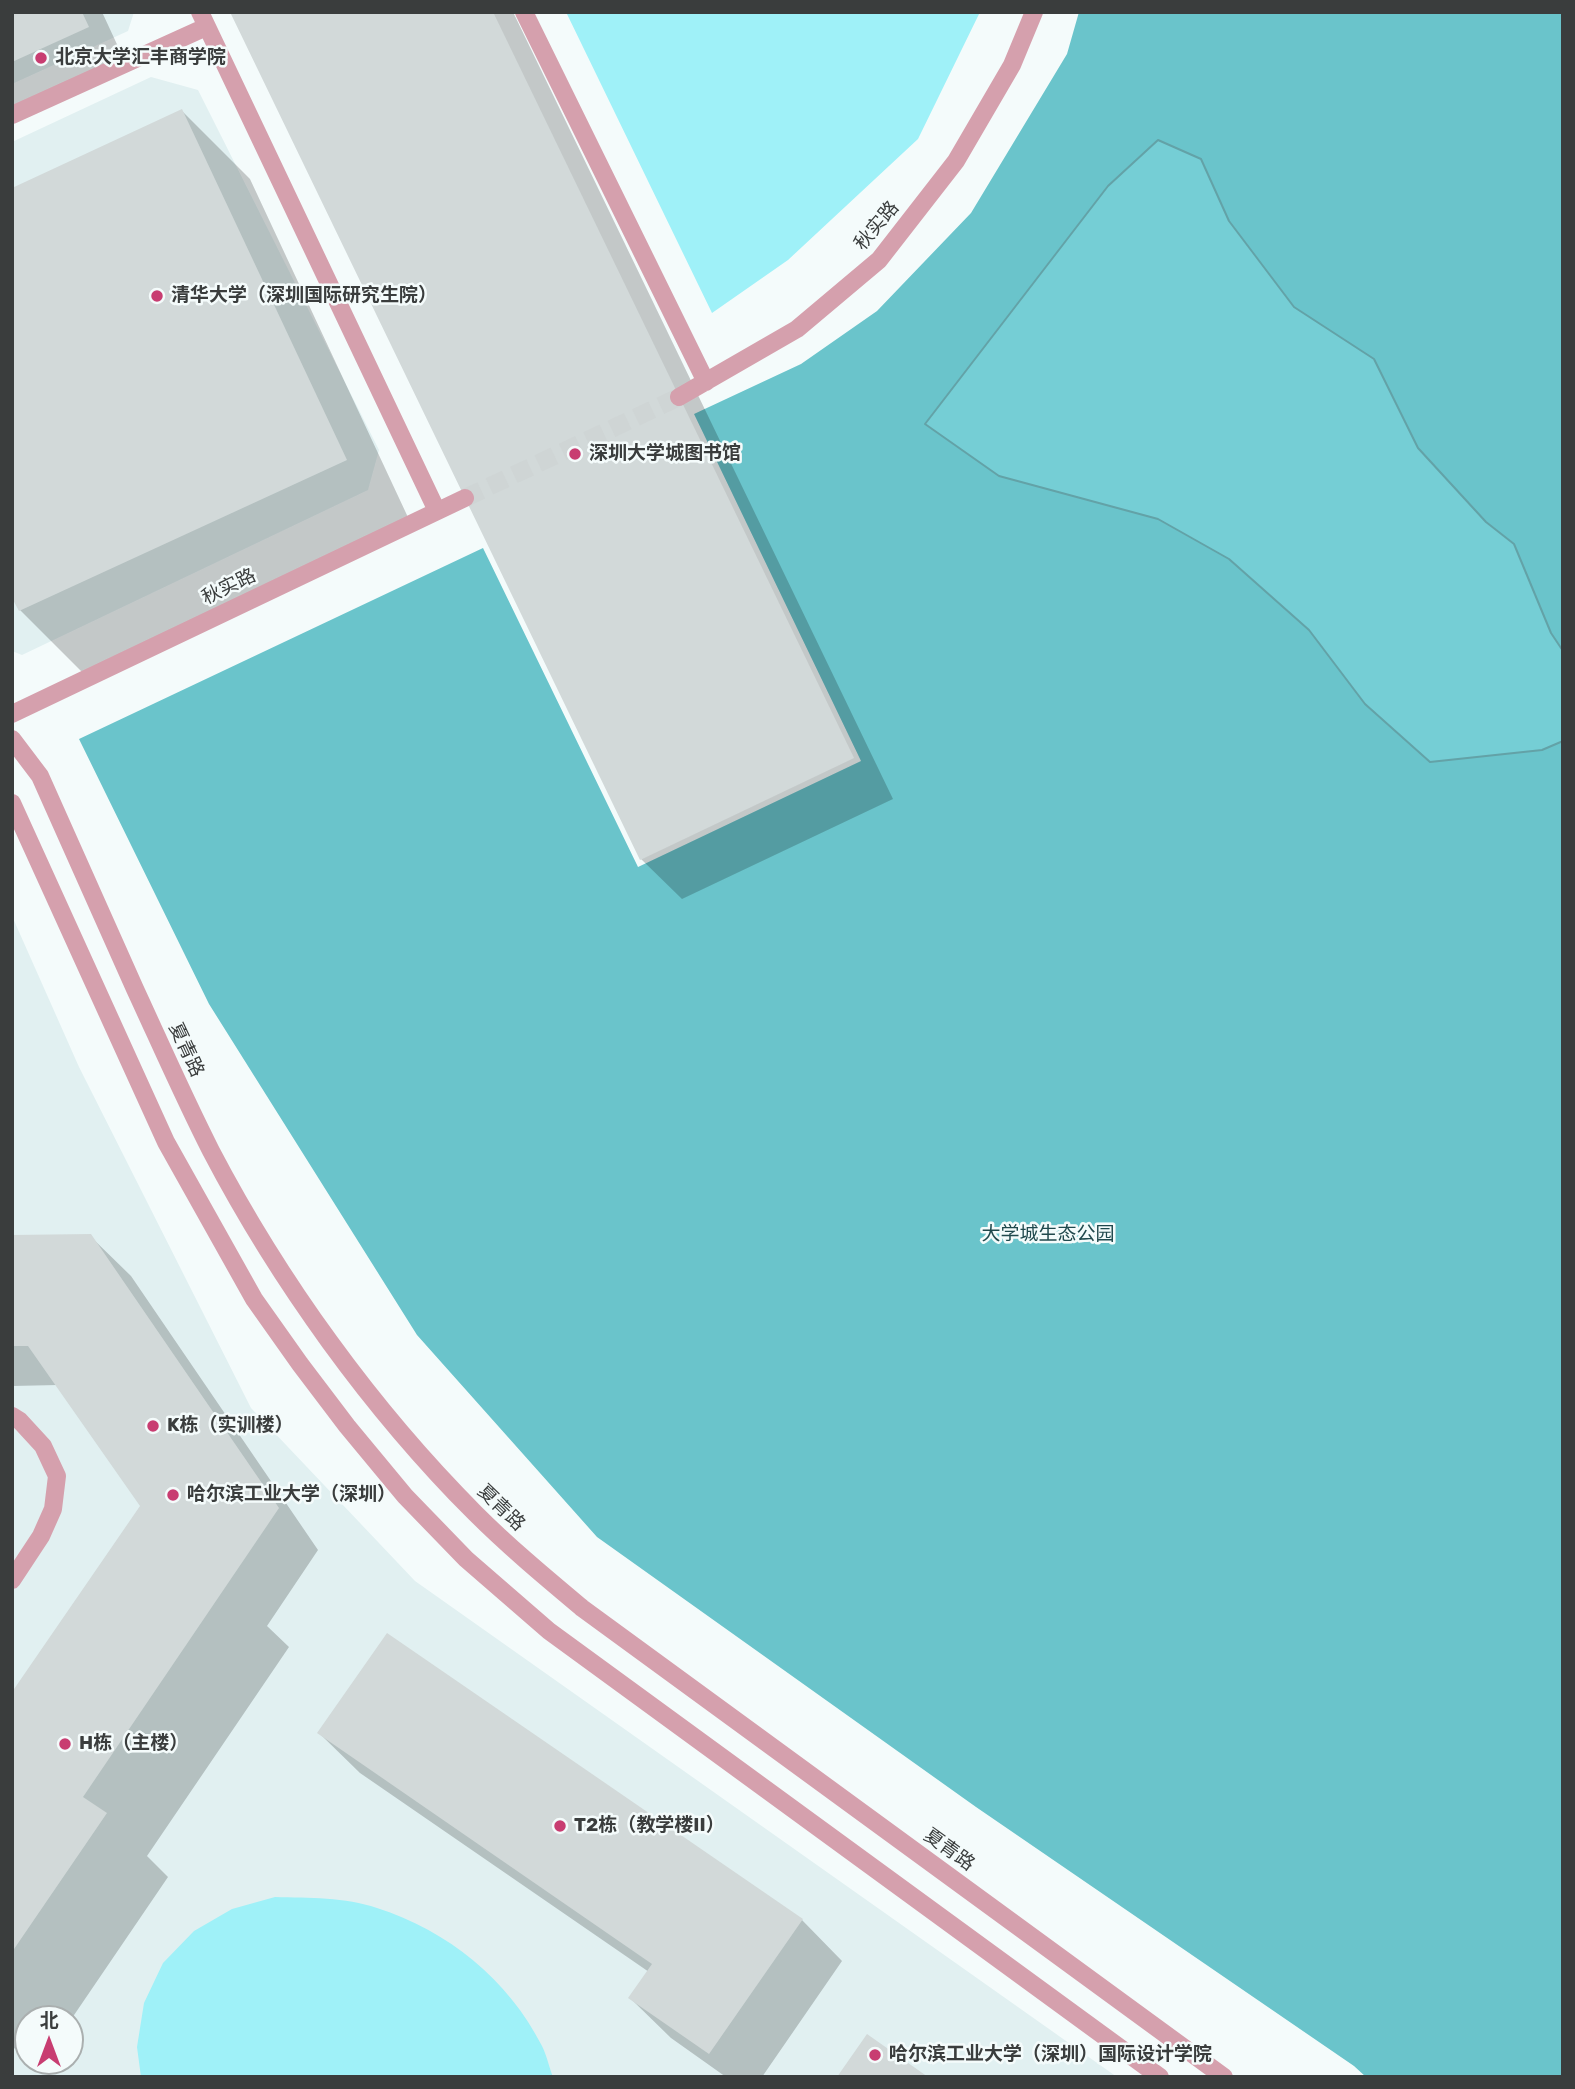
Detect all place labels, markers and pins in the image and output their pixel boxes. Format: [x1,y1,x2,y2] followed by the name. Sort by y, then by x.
[55,47,226,69] place label: 北京大学汇丰商学院
[33,50,49,66] marker: 北京大学汇丰商学院
[171,285,437,307] place label: 清华大学（深圳国际研究生院）
[149,288,165,304] marker: 清华大学（深圳国际研究生院）
[589,443,741,465] place label: 深圳大学城图书馆
[567,446,583,462] marker: 深圳大学城图书馆
[167,1415,294,1437] place label: K栋（实训楼）
[145,1418,161,1434] marker: K栋（实训楼）
[187,1484,396,1506] place label: 哈尔滨工业大学（深圳）
[165,1487,181,1503] marker: 哈尔滨工业大学（深圳）
[79,1733,188,1755] place label: H栋（主楼）
[57,1736,73,1752] marker: H栋（主楼）
[574,1815,725,1837] place label: T2栋（教学楼II）
[552,1818,568,1834] marker: T2栋（教学楼II）
[889,2044,1212,2066] place label: 哈尔滨工业大学（深圳）国际设计学院
[867,2047,883,2063] marker: 哈尔滨工业大学（深圳）国际设计学院

